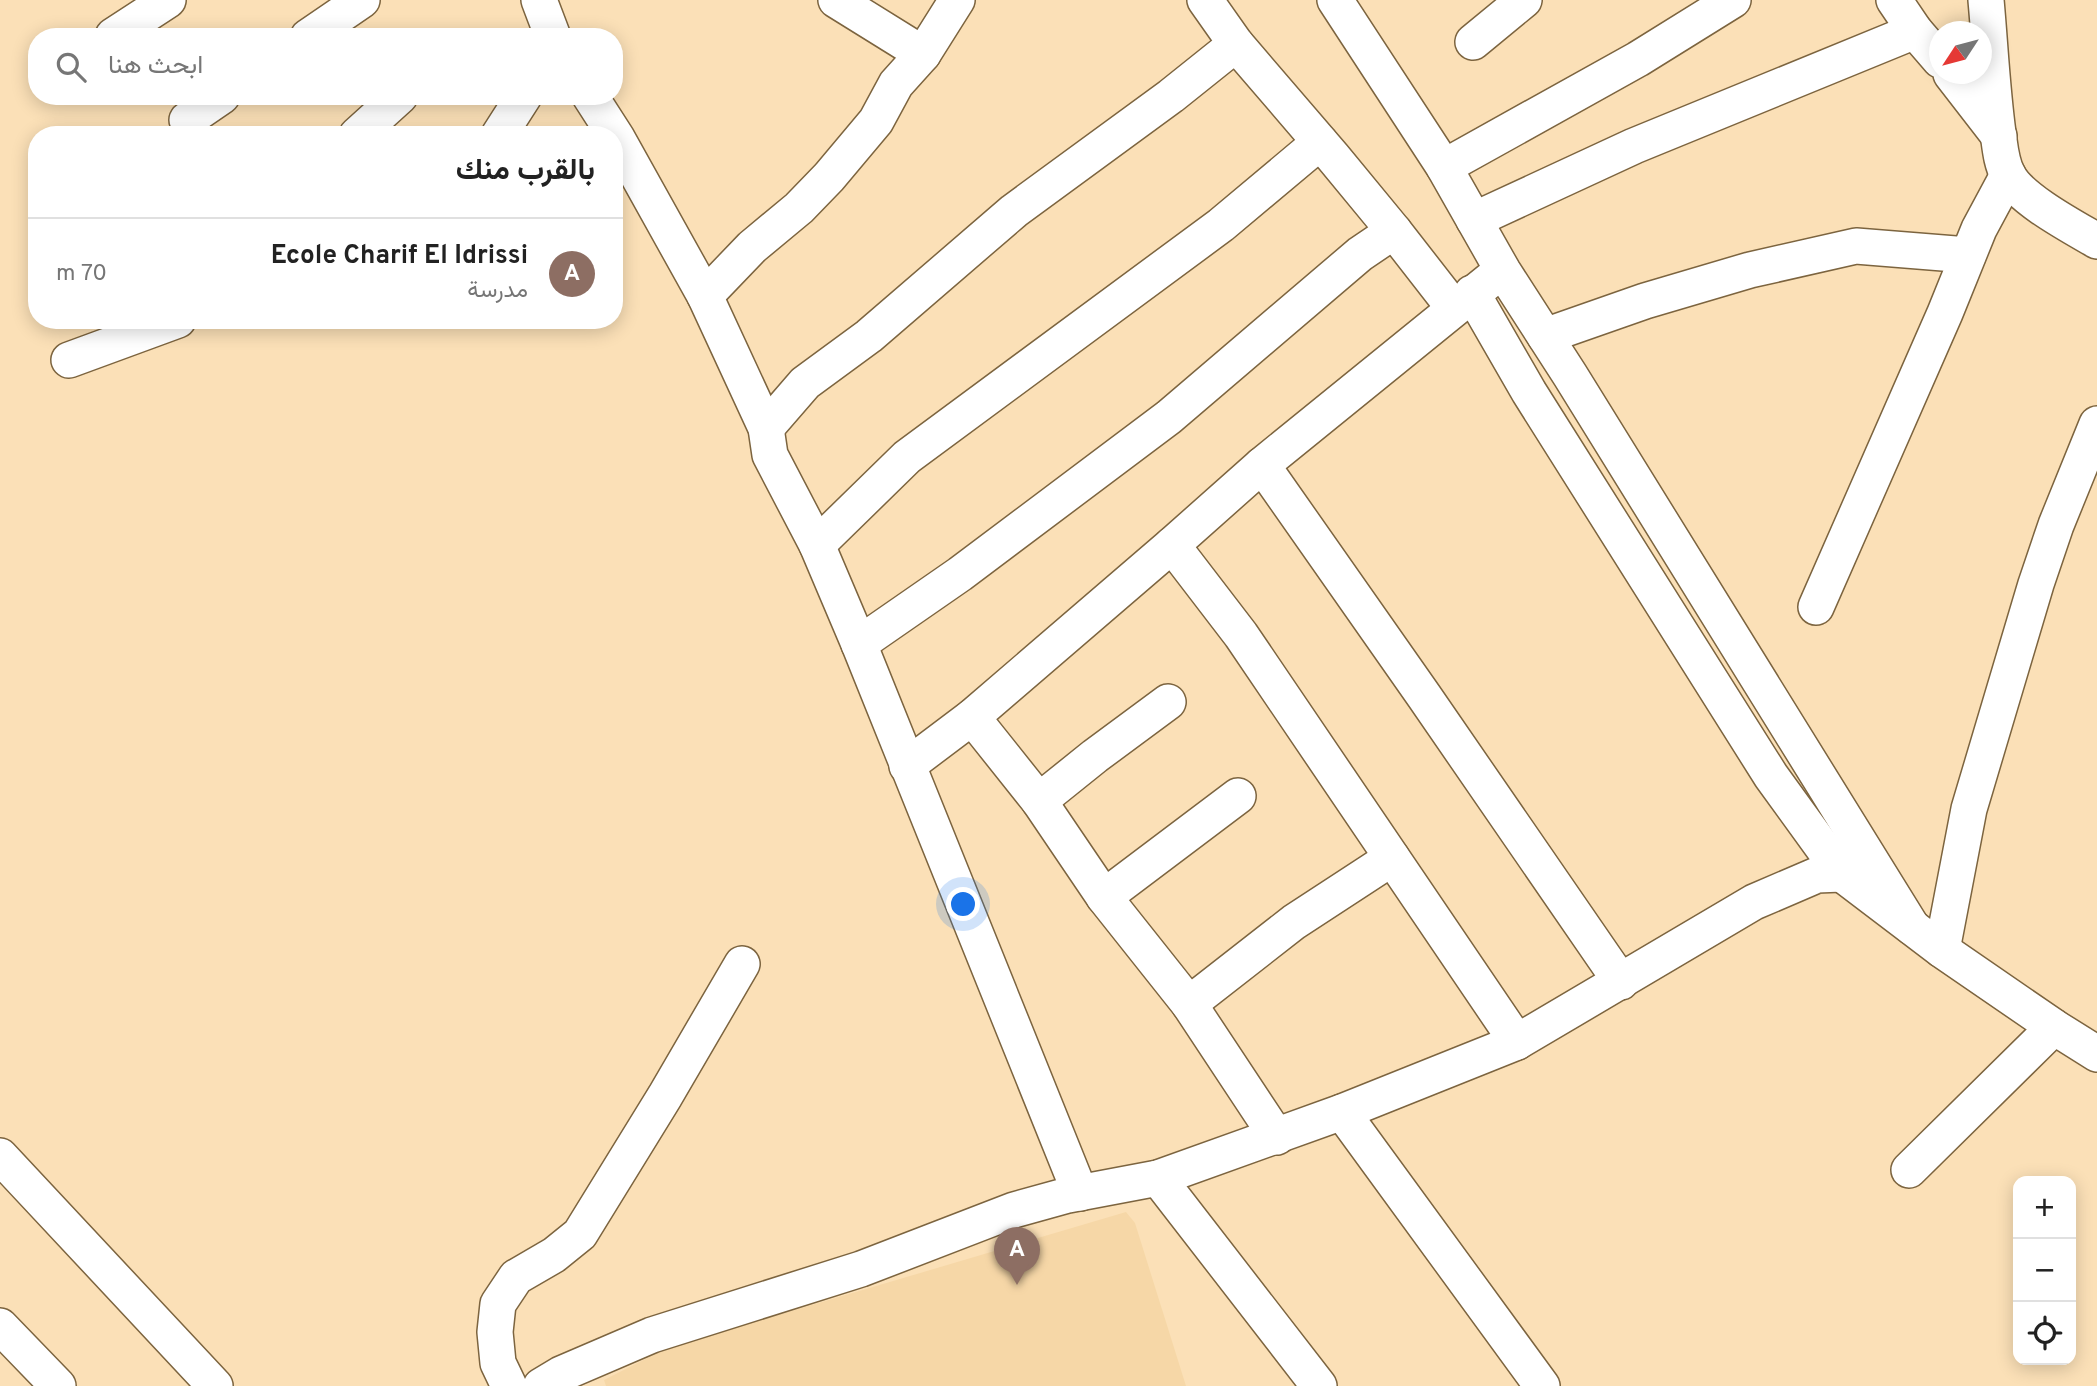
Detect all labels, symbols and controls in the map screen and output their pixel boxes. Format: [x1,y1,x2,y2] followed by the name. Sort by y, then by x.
[1929,21,1992,84] north arrow
[28,28,623,105] search box
[52,48,90,86] icon: search
[108,50,203,83] text: ابحث هنا
[456,153,595,190] text: بالقرب منك
[271,240,528,273] text: Ecole Charif El Idrissi
[56,260,107,289] text: 70 m
[564,260,580,289] text: A
[467,277,528,306] text: مدرسة
[946,887,980,921] your location
[2013,1176,2076,1365] map controls
[2013,1176,2076,1239] button: +
[994,1227,1040,1285] pin: A
[2013,1239,2076,1302] button: −
[2013,1302,2076,1365] button: locate

